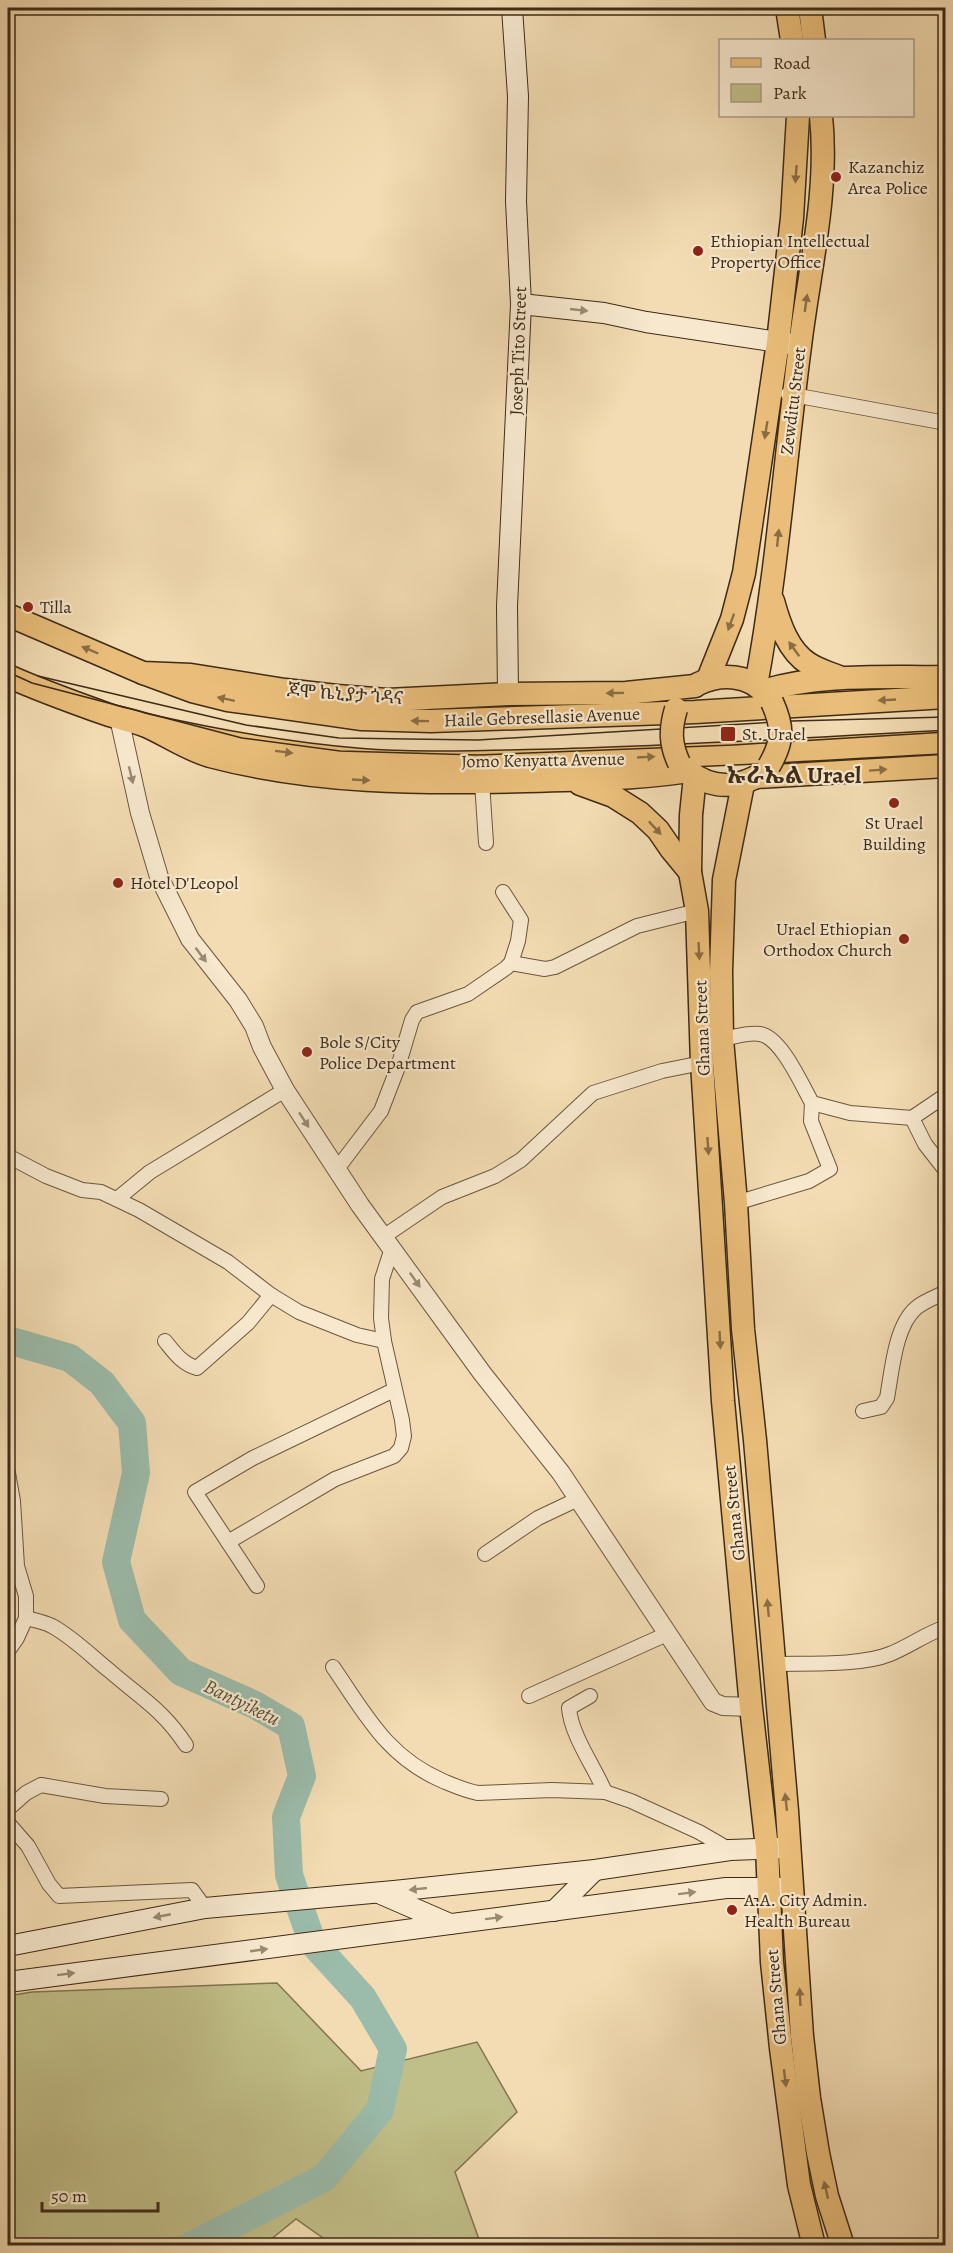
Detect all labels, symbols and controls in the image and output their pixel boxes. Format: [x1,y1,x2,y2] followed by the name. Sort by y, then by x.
[719,39,914,117] legend
[773,51,811,75] text: Road
[773,81,807,105] text: Park
[847,155,928,200] place label: Kazanchiz Area Police
[791,164,801,183] one-way arrow
[829,170,843,184] marker: Kazanchiz Area Police
[710,229,870,274] place label: Ethiopian Intellectual Property Office
[691,244,705,258] marker: Ethiopian Intellectual Property Office
[504,286,532,416] street label: Joseph Tito Street
[801,293,810,312] one-way arrow
[570,305,589,315] one-way arrow
[774,346,812,456] street label: Zewditu Street
[761,421,770,440] one-way arrow
[773,529,783,548] one-way arrow
[40,595,72,619] place label: Tilla
[21,600,35,614] marker: Tilla
[725,613,735,631] one-way arrow
[788,641,800,657] one-way arrow
[80,645,98,655] one-way arrow
[286,678,404,710] street label: ጆሞ ኬኒያታ ጎዳና
[606,688,625,698] one-way arrow
[217,694,235,704] one-way arrow
[878,695,897,704] one-way arrow
[443,702,641,732] street label: Haile Gebresellasie Avenue
[410,716,429,725] one-way arrow
[742,722,806,746] place label: St. Urael
[719,725,737,743] marker: St. Urael
[274,747,293,756] one-way arrow
[461,747,625,773] street label: Jomo Kenyatta Avenue
[637,753,656,762] one-way arrow
[727,759,862,791] district label: ኡራኤል Urael
[126,766,136,784] one-way arrow
[868,766,887,775] one-way arrow
[352,775,371,784] one-way arrow
[887,796,901,810] marker: St Urael Building
[862,811,926,856] place label: St Urael Building
[648,821,662,835] one-way arrow
[130,871,239,895] place label: Hotel D'Leopol
[111,876,125,890] marker: Hotel D'Leopol
[763,917,892,962] place label: Urael Ethiopian Orthodox Church
[897,932,911,946] marker: Urael Ethiopian Orthodox Church
[695,942,704,961] one-way arrow
[195,947,208,963] one-way arrow
[688,980,716,1076] street label: Ghana Street
[319,1030,456,1075] place label: Bole S/City Police Department
[300,1045,314,1059] marker: Bole S/City Police Department
[298,1111,310,1127] one-way arrow
[703,1136,712,1155] one-way arrow
[409,1271,421,1287] one-way arrow
[715,1331,725,1350] one-way arrow
[717,1464,751,1562] street label: Ghana Street
[763,1598,773,1617] one-way arrow
[199,1673,284,1732] water label: Bantyiketu
[781,1793,791,1812] one-way arrow
[409,1884,428,1893] one-way arrow
[743,1888,868,1933] place label: A.A. City Admin. Health Bureau
[678,1889,697,1898] one-way arrow
[725,1903,739,1917] marker: A.A. City Admin. Health Bureau
[152,1912,171,1921] one-way arrow
[484,1914,503,1923] one-way arrow
[250,1946,269,1955] one-way arrow
[760,1948,792,2046] street label: Ghana Street
[56,1970,75,1979] one-way arrow
[796,1987,805,2006] one-way arrow
[780,2069,789,2088] one-way arrow
[42,2175,158,2213] scale bar
[821,2180,830,2199] one-way arrow
[51,2184,87,2208] text: 50 m

